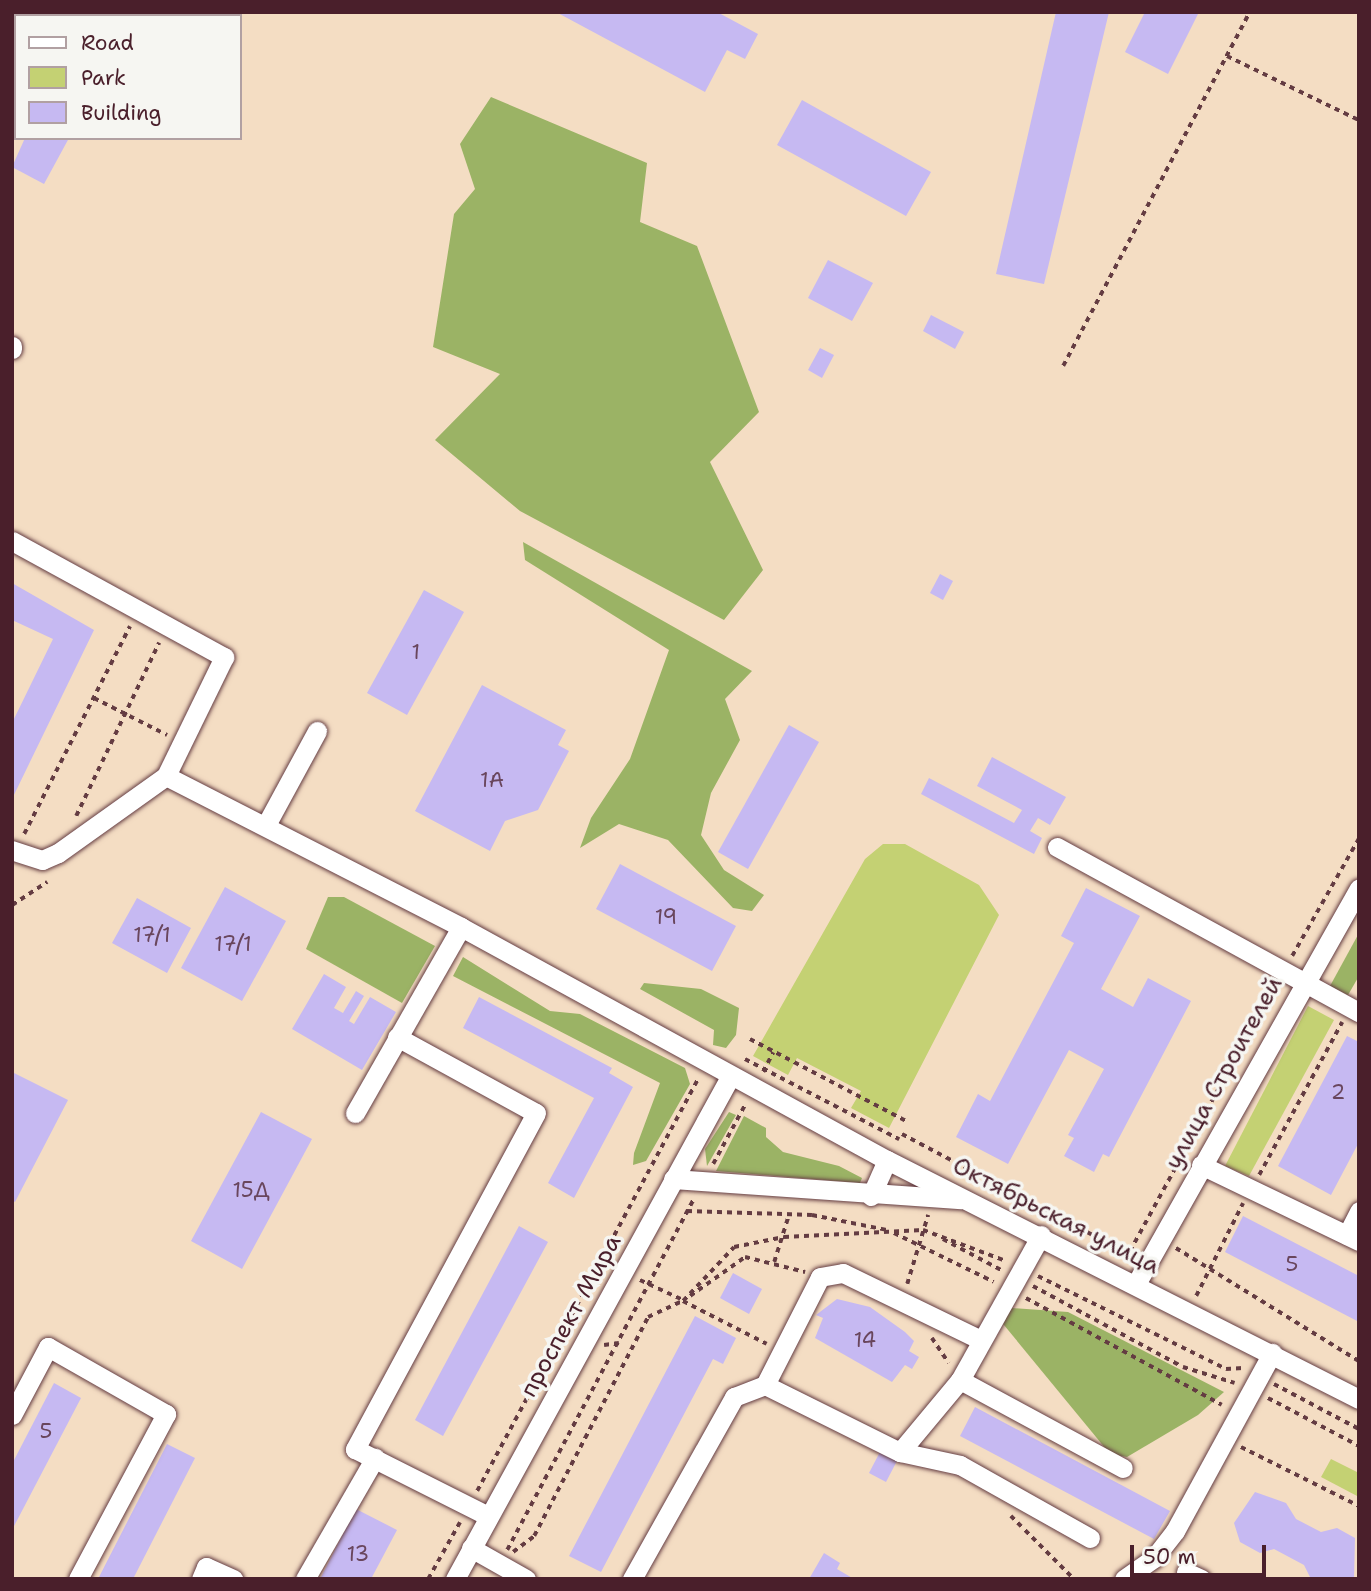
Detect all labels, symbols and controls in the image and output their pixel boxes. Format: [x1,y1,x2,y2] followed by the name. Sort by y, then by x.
[14,14,242,140] legend
[81,29,134,57] text: Road
[81,64,126,92] text: Park
[81,99,161,127] text: Building
[412,639,420,665] house number: 1
[480,767,504,793] house number: 1А
[655,904,677,930] house number: 19
[133,922,171,948] house number: 17/1
[214,931,252,957] house number: 17/1
[1159,972,1289,1174] street label: улица Строителей
[1331,1079,1345,1105] house number: 2
[948,1151,1164,1281] street label: Октябрьская улица
[232,1177,270,1203] house number: 15Д
[514,1230,628,1402] street label: проспект Мира
[1286,1251,1298,1277] house number: 5
[854,1327,876,1353] house number: 14
[40,1418,52,1444] house number: 5
[1133,1532,1270,1576] scale bar
[347,1541,369,1567] house number: 13
[1143,1543,1196,1571] text: 50 m

